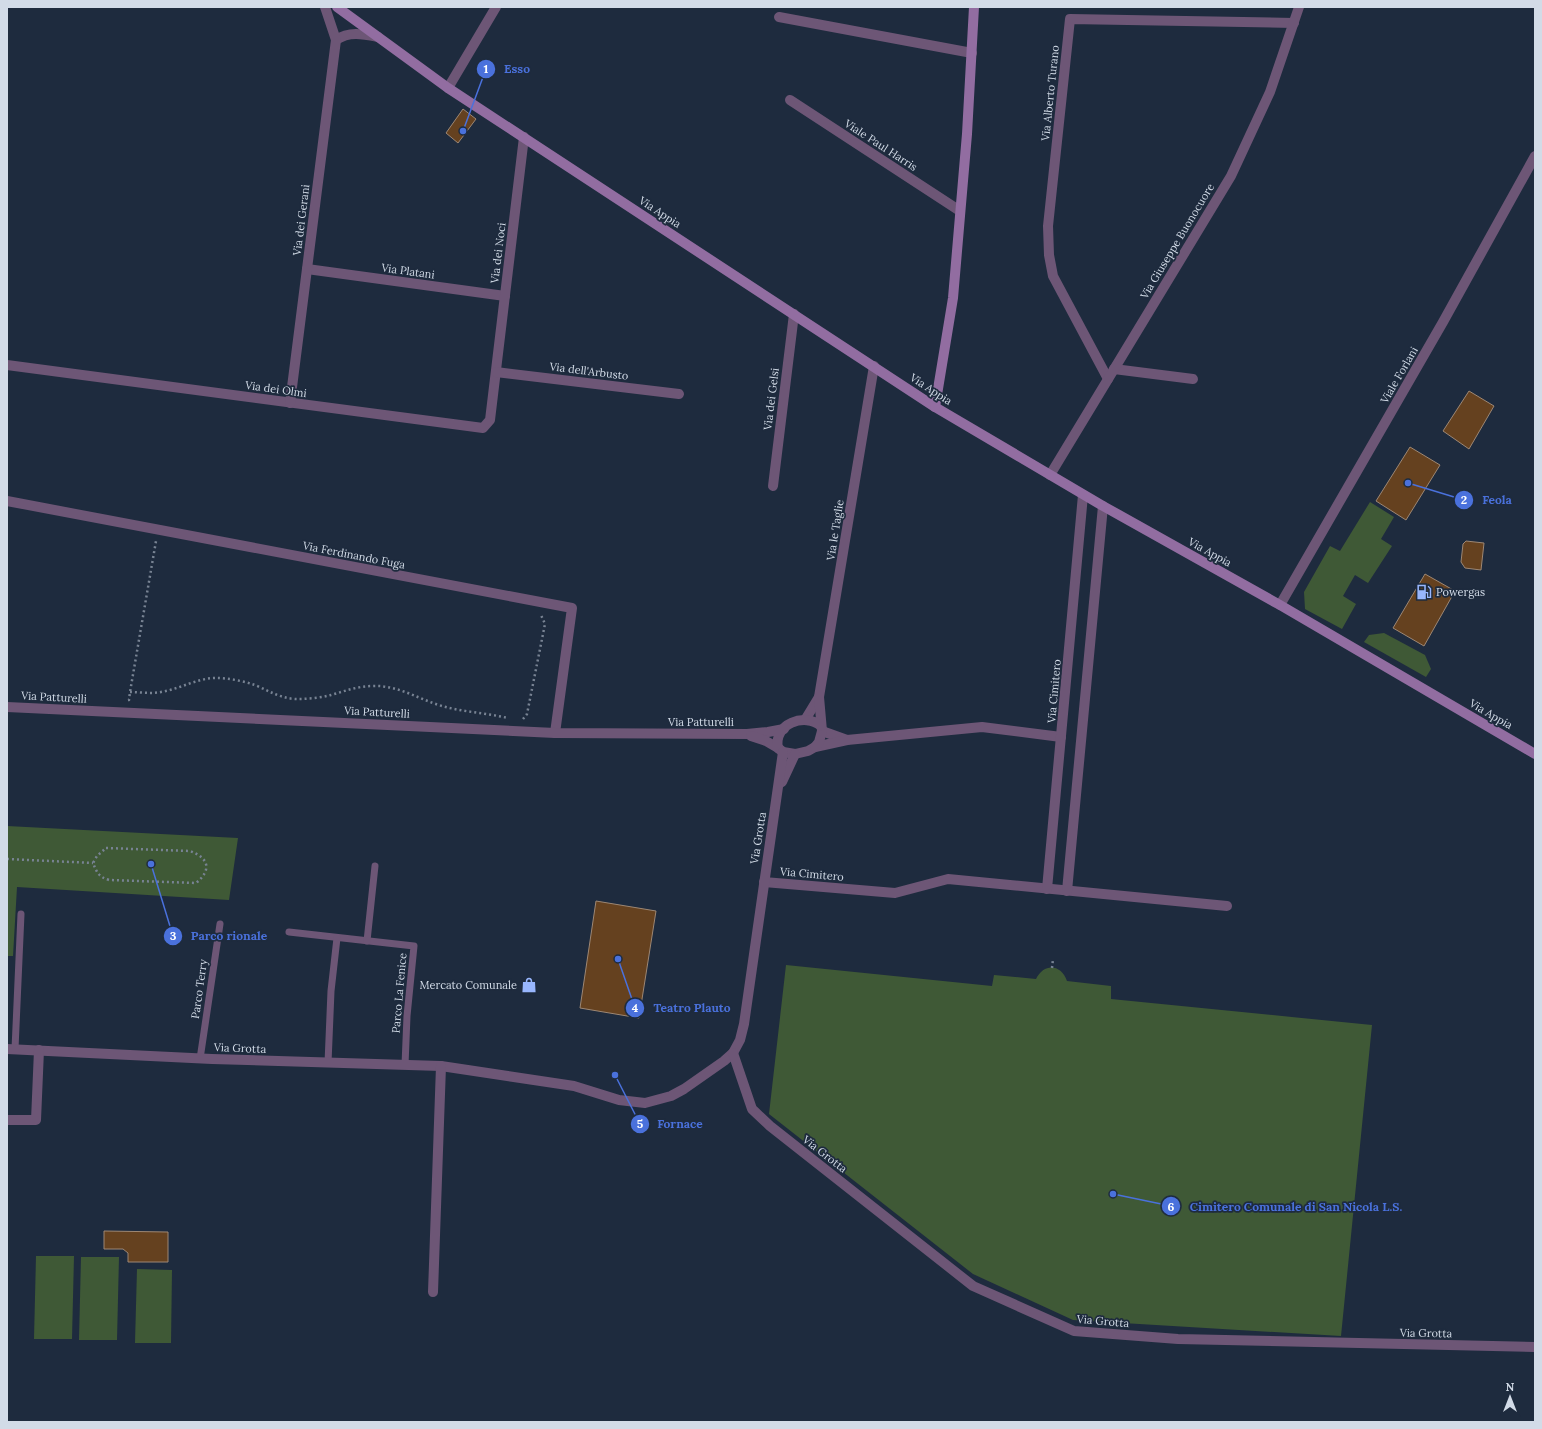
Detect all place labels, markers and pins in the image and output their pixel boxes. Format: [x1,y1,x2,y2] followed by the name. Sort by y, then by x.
[476,57,538,81] callout: Esso
[1454,488,1519,512] callout: Feola
[1415,583,1433,601] fuel station icon: Powergas
[1436,585,1485,599] place label: Powergas
[163,924,275,948] callout: Parco rionale
[520,976,538,994] shop icon: Mercato Comunale
[419,978,517,992] place label: Mercato Comunale
[625,996,738,1020] callout: Teatro Plauto
[630,1112,711,1136] callout: Fornace
[1161,1194,1410,1218] callout: Cimitero Comunale di San Nicola L.S.

